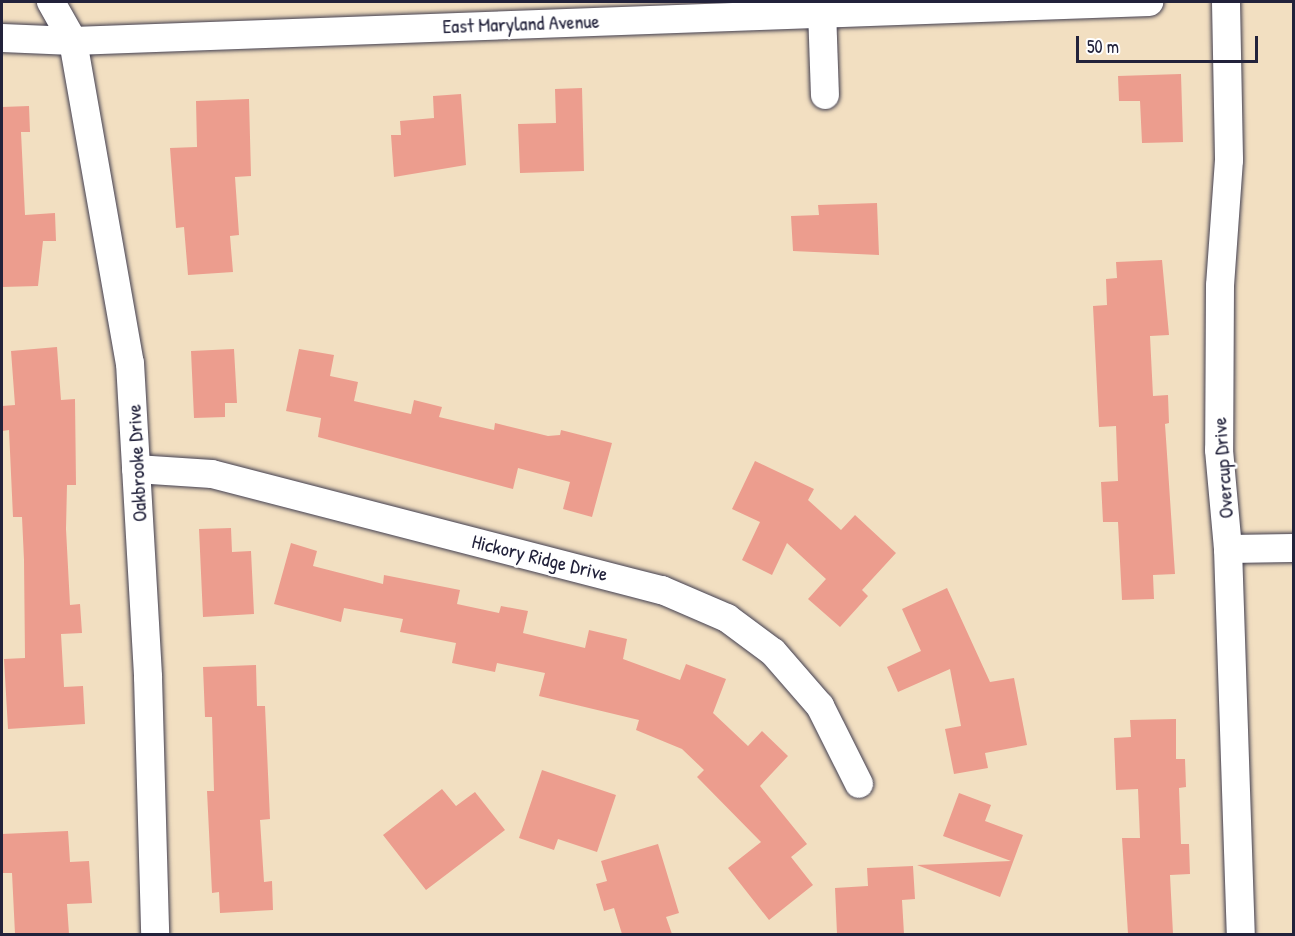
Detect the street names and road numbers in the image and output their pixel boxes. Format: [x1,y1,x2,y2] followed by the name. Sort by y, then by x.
[442,8,600,38] street label: East Maryland Avenue
[121,404,151,522] street label: Oakbrooke Drive
[1206,417,1238,519] street label: Overcup Drive
[470,529,610,585] street label: Hickory Ridge Drive

